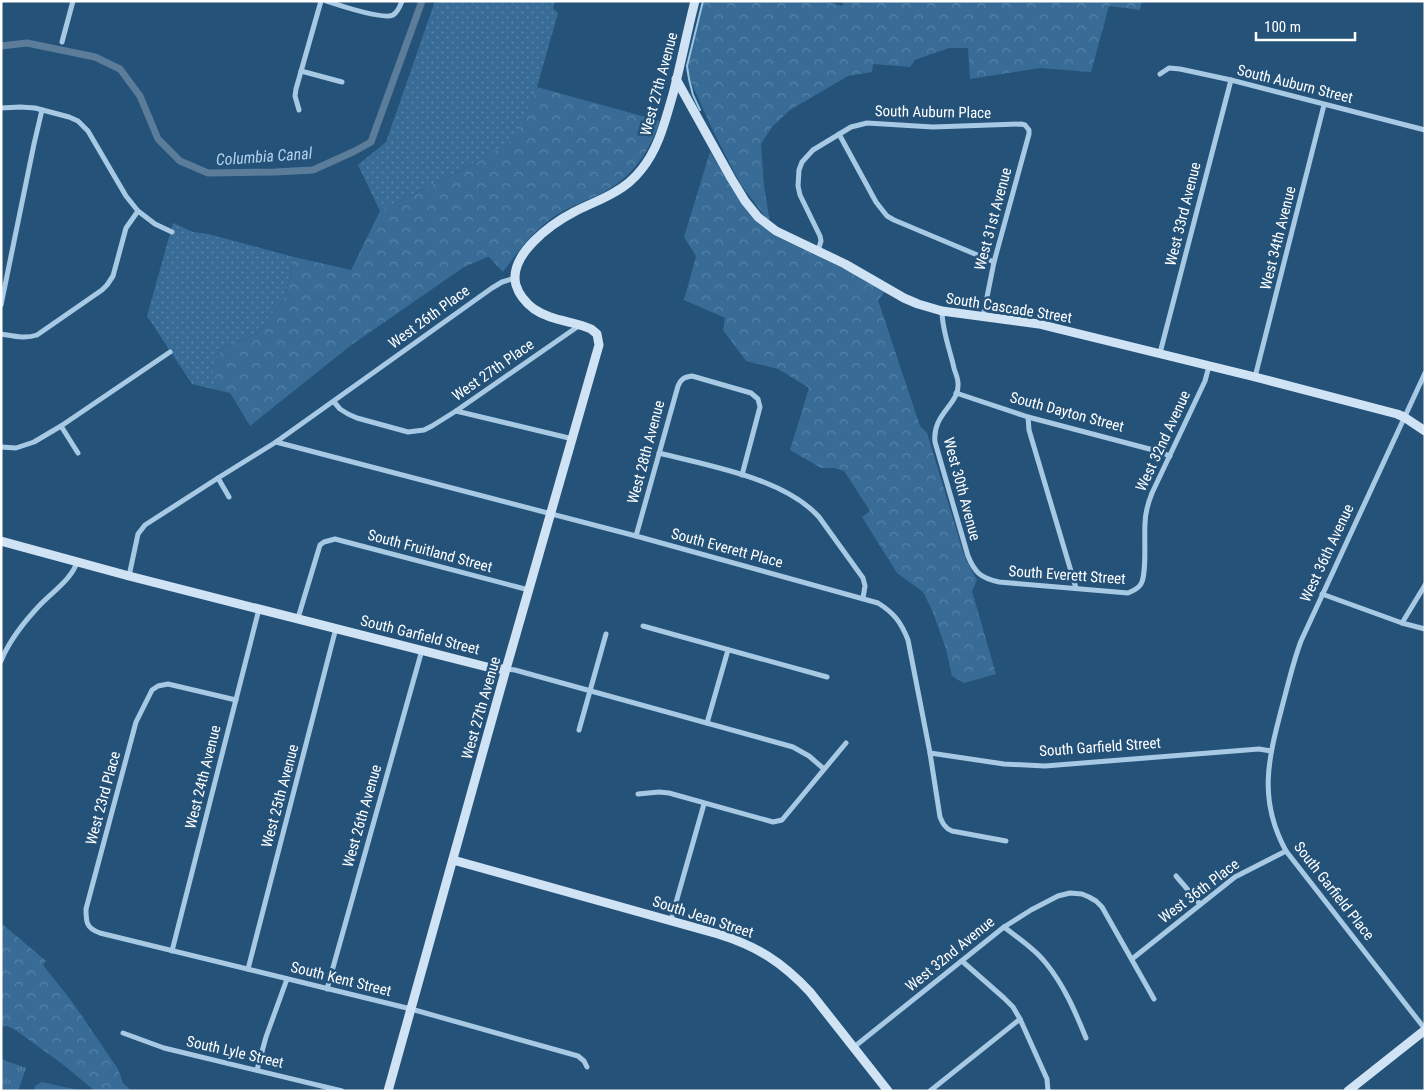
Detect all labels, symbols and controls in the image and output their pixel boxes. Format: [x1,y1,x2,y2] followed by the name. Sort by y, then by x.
[1256,10,1355,42] scale bar
[1264,18,1301,36] text: 100 m
[637,30,681,138] street label: West 27th Avenue
[1235,61,1355,107] street label: South Auburn Street
[875,102,991,122] street label: South Auburn Place
[215,144,313,169] water label: Columbia Canal
[1161,160,1205,268] street label: West 33rd Avenue
[971,166,1015,272] street label: West 31st Avenue
[1256,184,1300,292] street label: West 34th Avenue
[385,282,473,352] street label: West 26th Place
[945,289,1073,327] street label: South Cascade Street
[449,335,537,405] street label: West 27th Place
[1008,388,1126,436] street label: South Dayton Street
[1132,388,1194,494] street label: West 32nd Avenue
[624,398,668,506] street label: West 28th Avenue
[940,435,984,543] street label: West 30th Avenue
[1296,501,1358,605] street label: West 36th Avenue
[669,524,785,572] street label: South Everett Place
[366,526,494,576] street label: South Fruitland Street
[1008,562,1126,588] street label: South Everett Street
[359,611,481,659] street label: South Garfield Street
[458,655,504,761] street label: West 27th Avenue
[181,723,225,831] street label: West 24th Avenue
[1038,734,1162,760] street label: South Garfield Street
[258,742,302,850] street label: West 25th Avenue
[82,749,124,847] street label: West 23rd Place
[339,763,385,869] street label: West 26th Avenue
[1290,838,1378,944] street label: South Garfield Place
[1155,855,1243,927] street label: West 36th Place
[650,892,756,942] street label: South Jean Street
[902,913,998,995] street label: West 32nd Avenue
[289,958,393,1000] street label: South Kent Street
[185,1032,285,1072] street label: South Lyle Street

